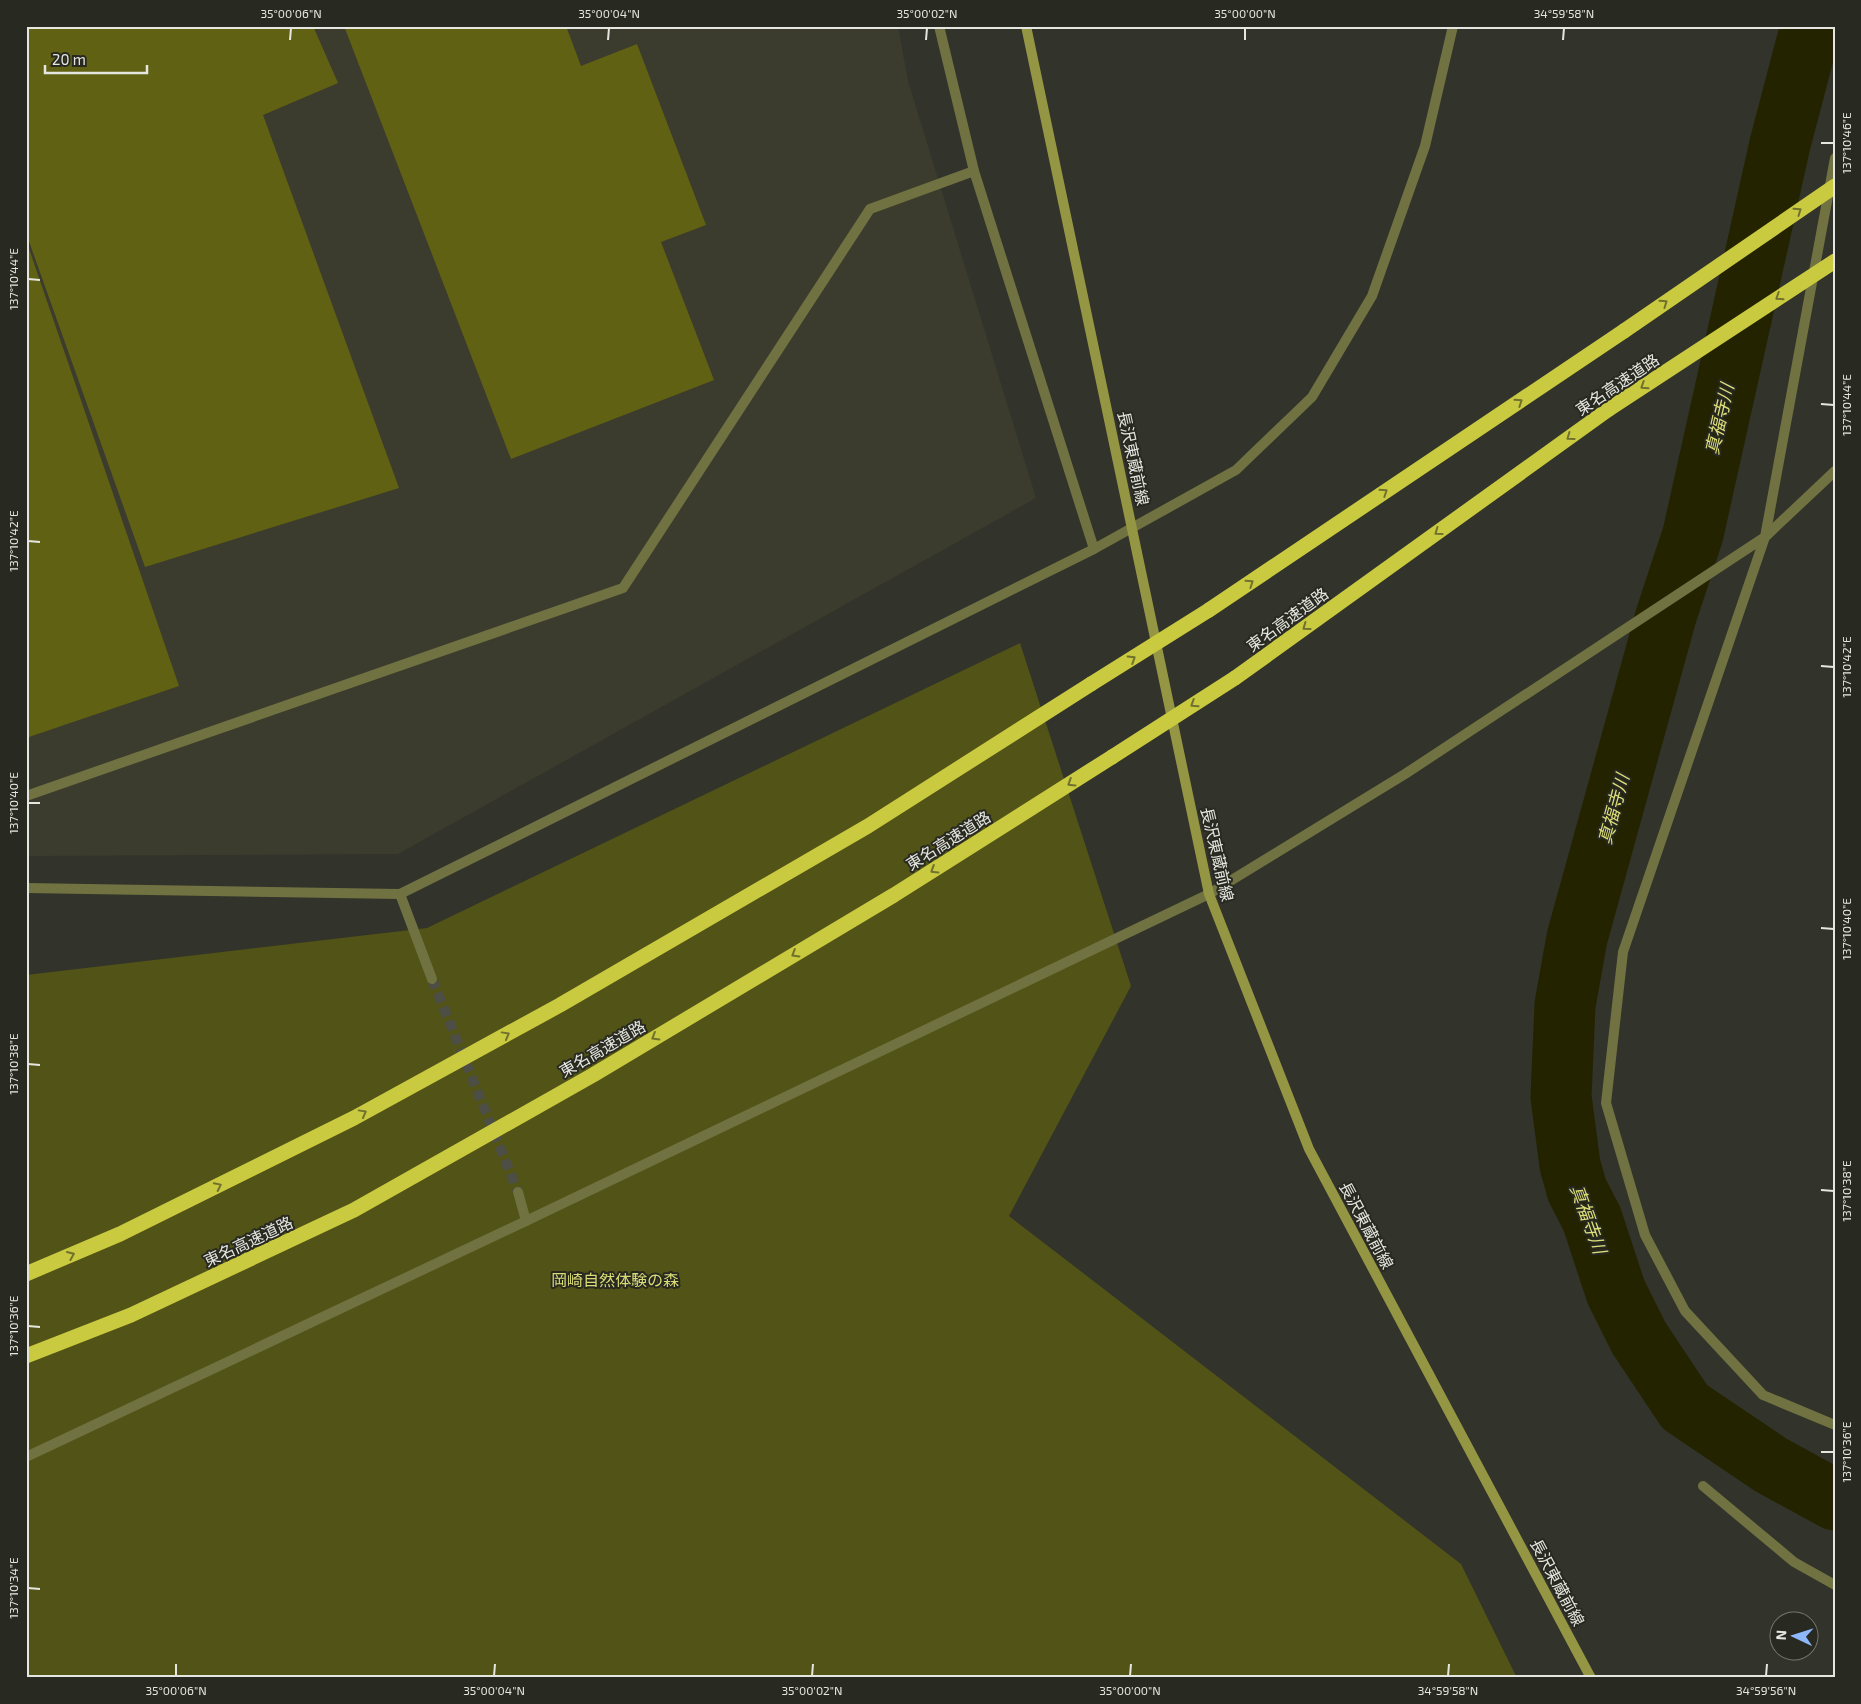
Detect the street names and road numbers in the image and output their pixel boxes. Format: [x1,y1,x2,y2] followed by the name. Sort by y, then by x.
[1572,349,1662,419] street label: 東名高速道路
[1115,409,1153,507] street label: 長沢東蔵前線
[1243,583,1331,655] street label: 東名高速道路
[1198,805,1238,903] street label: 長沢東蔵前線
[902,807,994,873] street label: 東名高速道路
[556,1016,648,1080] street label: 東名高速道路
[1336,1178,1398,1272] street label: 長沢東蔵前線
[200,1212,296,1270] street label: 東名高速道路
[1527,1535,1589,1629] street label: 長沢東蔵前線

